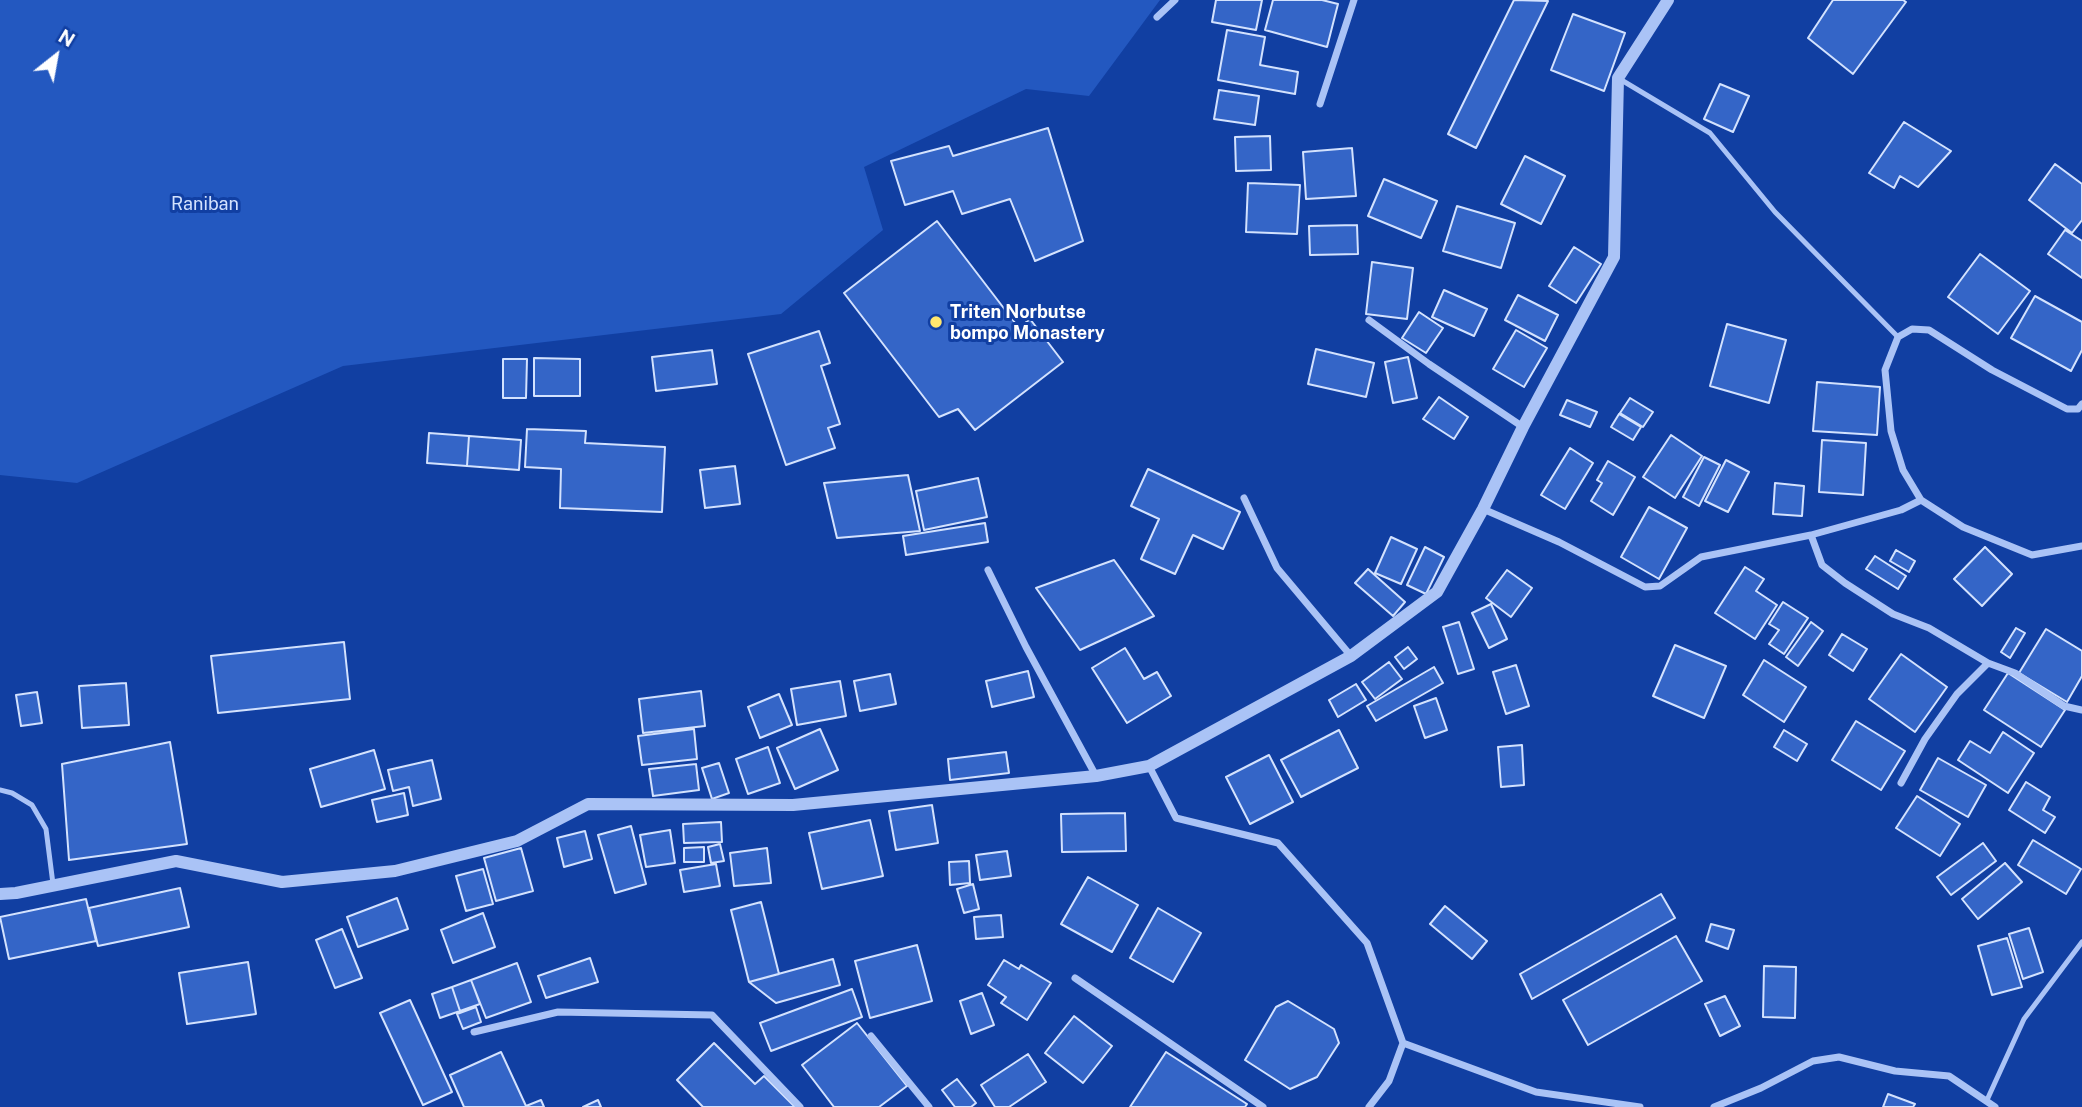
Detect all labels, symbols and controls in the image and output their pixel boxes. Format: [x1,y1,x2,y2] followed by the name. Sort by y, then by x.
[21,21,91,91] north arrow
[55,25,79,51] text: N
[171,193,239,215] park label: Raniban
[950,301,1105,344] place label: Triten Norbutse bompo Monastery
[928,314,944,330] marker: Triten Norbutse bompo Monastery

